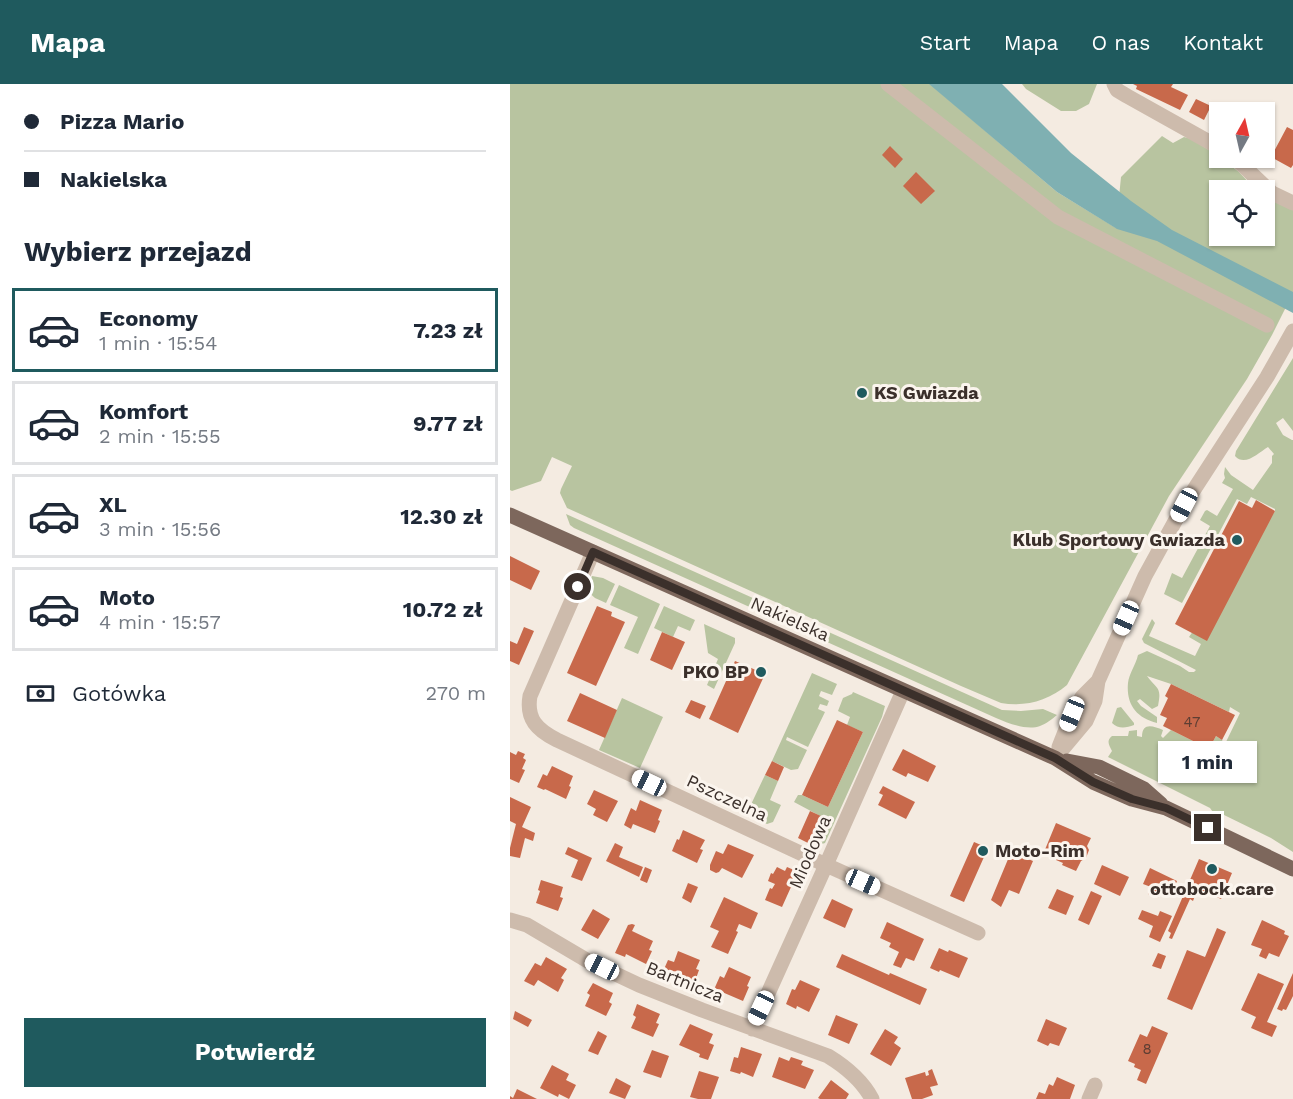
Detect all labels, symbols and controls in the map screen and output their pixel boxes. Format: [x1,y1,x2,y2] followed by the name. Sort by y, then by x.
[30,26,105,59] text: Mapa
[920,30,971,55] text: Start
[1004,30,1058,55] text: Mapa
[1091,30,1150,55] text: O nas
[1183,30,1263,55] text: Kontakt
[1209,102,1275,168] north arrow
[1209,102,1275,246] map controls
[60,109,184,134] text: Pizza Mario
[60,167,167,192] text: Nakielska
[1209,180,1275,246] button: locate
[24,236,252,268] text: Wybierz przejazd
[27,303,81,357] icon: car
[99,306,198,331] text: Economy
[413,318,483,343] text: 7.23 zł
[99,331,217,355] text: 1 min · 15:54
[874,382,979,403] place label: KS Gwiazda
[855,386,869,400] marker: KS Gwiazda
[27,396,81,450] icon: car
[99,399,188,424] text: Komfort
[413,411,483,436] text: 9.77 zł
[99,424,221,448] text: 2 min · 15:55
[1168,485,1200,525] car
[27,489,81,543] icon: car
[99,492,127,517] text: XL
[400,504,483,529] text: 12.30 zł
[99,517,221,541] text: 3 min · 15:56
[1013,529,1226,550] place label: Klub Sportowy Gwiazda
[1230,533,1244,547] marker: Klub Sportowy Gwiazda
[564,573,591,600] route start
[27,582,81,636] icon: car
[99,585,155,610] text: Moto
[748,592,833,645] street label: Nakielska
[403,597,483,622] text: 10.72 zł
[1110,598,1142,638] car
[99,610,221,634] text: 4 min · 15:57
[683,661,749,682] place label: PKO BP
[754,665,768,679] marker: PKO BP
[24,677,57,710] icon: cash
[72,681,166,706] text: Gotówka
[426,681,486,705] text: 270 m
[1057,694,1087,734] car
[1184,713,1200,731] house number: 47
[1158,741,1258,783] callout: 1 min
[1182,750,1233,774] text: 1 min
[629,767,669,799] car
[683,770,771,825] street label: Pszczelna
[784,812,835,892] street label: Miodowa
[1194,814,1221,841] route end
[995,840,1085,861] place label: Moto-Rim
[976,844,990,858] marker: Moto-Rim
[1205,862,1219,876] marker: ottobock.care
[843,866,883,898] car
[1150,878,1274,899] place label: ottobock.care
[582,951,622,983] car
[643,956,727,1007] street label: Bartnicza
[745,988,777,1028] car
[24,1018,486,1087] button: Potwierdź
[1142,1040,1152,1058] house number: 8

